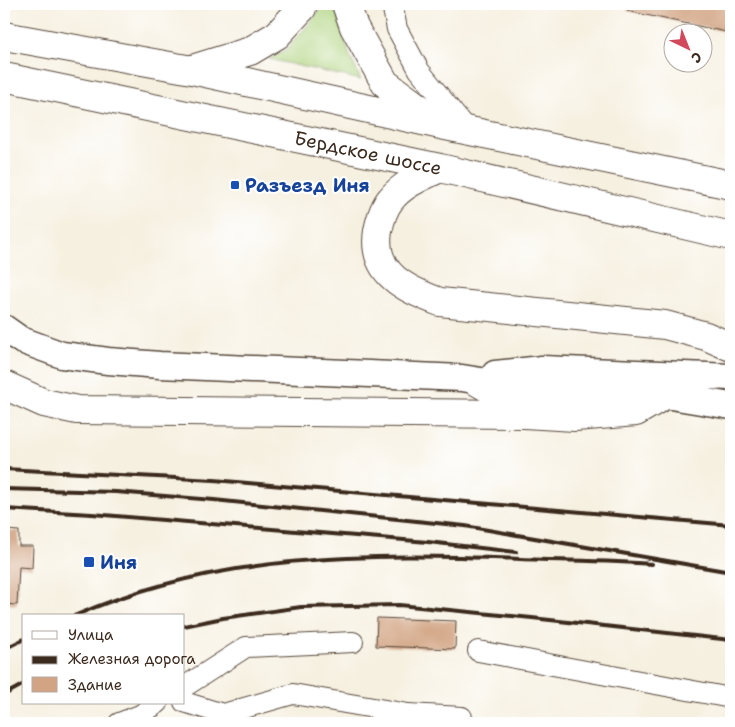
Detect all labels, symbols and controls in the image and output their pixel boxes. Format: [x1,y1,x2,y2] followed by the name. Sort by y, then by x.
[662,22,712,72] north arrow
[688,48,706,67] text: С
[292,125,444,181] street label: Бердское шоссе
[245,173,370,198] place label: Разъезд Иня
[229,179,241,191] marker: Разъезд Иня
[100,550,137,575] place label: Иня
[82,555,96,569] marker: Иня
[22,614,185,704] legend
[68,625,114,645] text: Улица
[68,649,196,669] text: Железная дорога
[68,675,122,695] text: Здание

